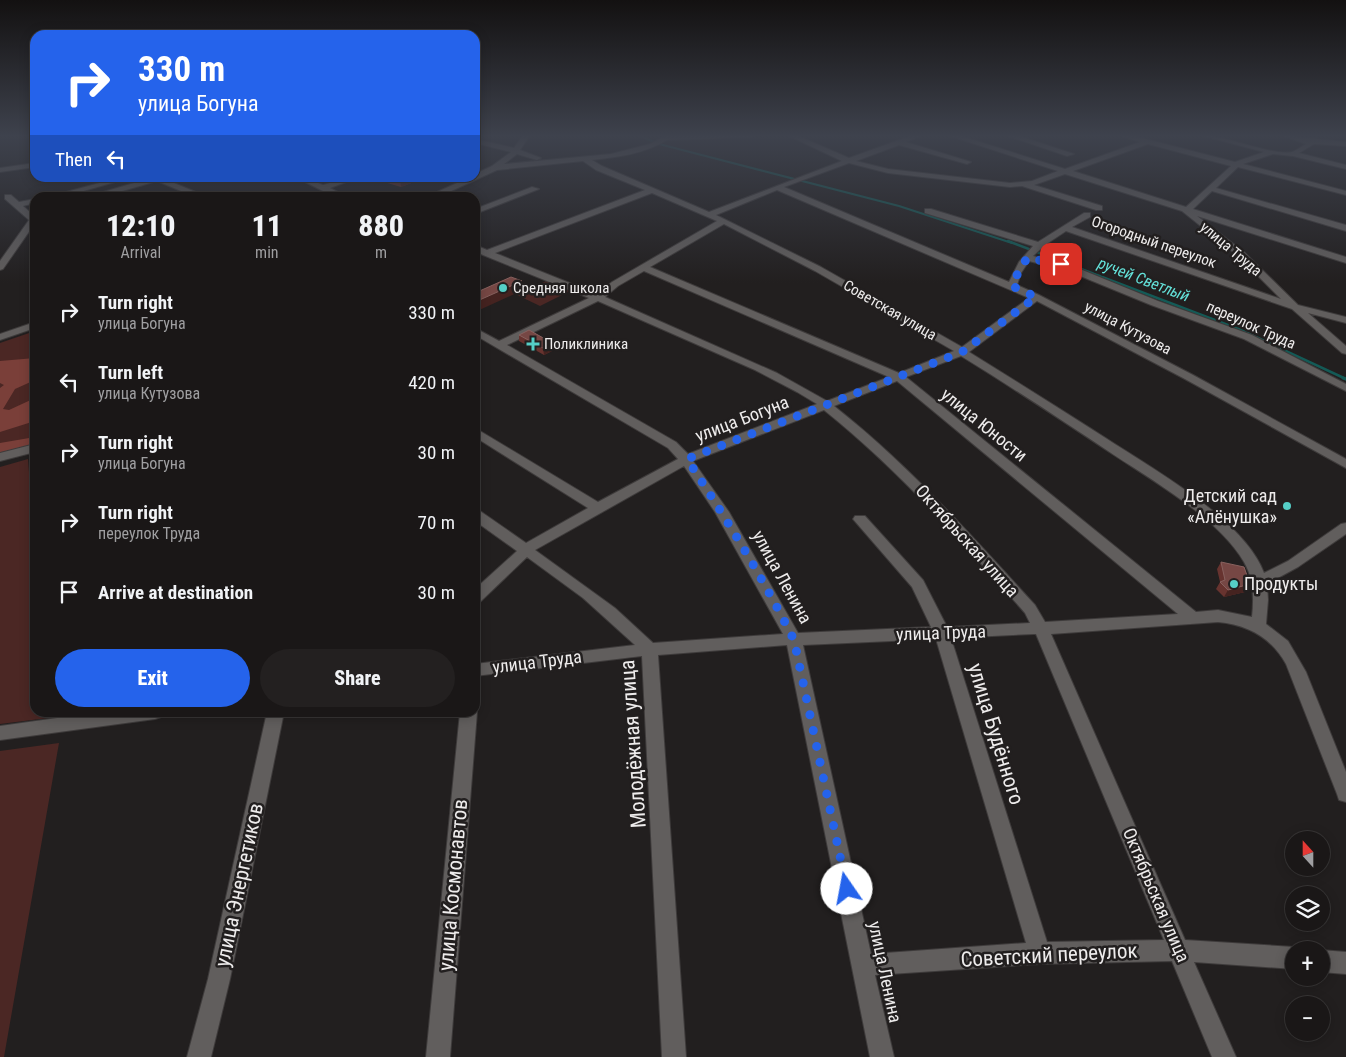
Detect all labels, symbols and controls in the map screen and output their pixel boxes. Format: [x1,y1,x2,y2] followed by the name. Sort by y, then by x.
[138,49,225,90] text: 330 m
[55,50,120,115] icon: right
[138,91,258,116] text: улица Богуна
[102,145,130,173] icon: left
[55,148,92,171] text: Then
[106,208,176,243] text: 12:10
[252,208,282,243] text: 11
[358,208,404,243] text: 880
[1089,212,1219,272] street label: Огородный переулок
[1197,218,1265,280] street label: улица Труда
[120,243,161,262] text: Arrival
[255,243,279,262] text: min
[375,243,387,262] text: m
[1040,243,1082,285] pin
[1047,250,1075,278] icon: arrive
[1094,253,1192,306] water label: ручей Светлый
[840,276,940,344] street label: Советская улица
[513,279,609,297] place label: Средняя школа
[497,282,509,294] marker: Средняя школа
[98,291,173,314] text: Turn right
[1204,297,1298,353] street label: переулок Труда
[55,298,83,326] icon: right
[1081,298,1175,358] street label: улица Кутузова
[408,301,455,324] text: 330 m
[98,314,186,333] text: улица Богуна
[544,335,628,353] place label: Поликлиника
[526,337,540,351] marker: Поликлиника
[98,361,163,384] text: Turn left
[55,368,83,396] icon: left
[408,371,455,394] text: 420 m
[937,383,1032,466] street label: улица Юности
[98,384,200,403] text: улица Кутузова
[692,391,792,446] street label: улица Богуна
[98,431,173,454] text: Turn right
[55,438,83,466] icon: right
[418,441,455,464] text: 30 m
[98,454,186,473] text: улица Богуна
[911,480,1023,601] street label: Октябрьская улица
[1184,485,1277,527] place label: Детский сад «Алёнушка»
[1281,500,1293,512] marker: Детский сад «Алёнушка»
[98,501,173,524] text: Turn right
[55,508,83,536] icon: right
[418,511,455,534] text: 70 m
[98,524,200,543] text: переулок Труда
[748,526,817,627] street label: улица Ленина
[1244,573,1318,594] place label: Продукты
[55,578,83,606] icon: arrive
[1228,578,1240,590] marker: Продукты
[98,581,253,604] text: Arrive at destination
[418,581,455,604] text: 30 m
[896,620,986,645] street label: улица Труда
[491,646,583,677] street label: улица Труда
[55,649,250,707] button: Exit
[260,649,455,707] button: Share
[615,659,651,829] street label: Молодёжная улица
[963,660,1029,808] street label: улица Будённого
[434,798,472,972] street label: улица Космонавтов
[210,801,268,969] street label: улица Энергетиков
[1119,825,1194,965] street label: Октябрьская улица
[1285,831,1330,876] north arrow
[1285,831,1330,1041] map controls
[820,862,872,914] position arrow
[1285,886,1330,931] button: layers
[864,919,906,1025] street label: улица Ленина
[960,938,1138,972] street label: Советский переулок
[1285,941,1330,986] button: +
[1285,996,1330,1041] button: −

